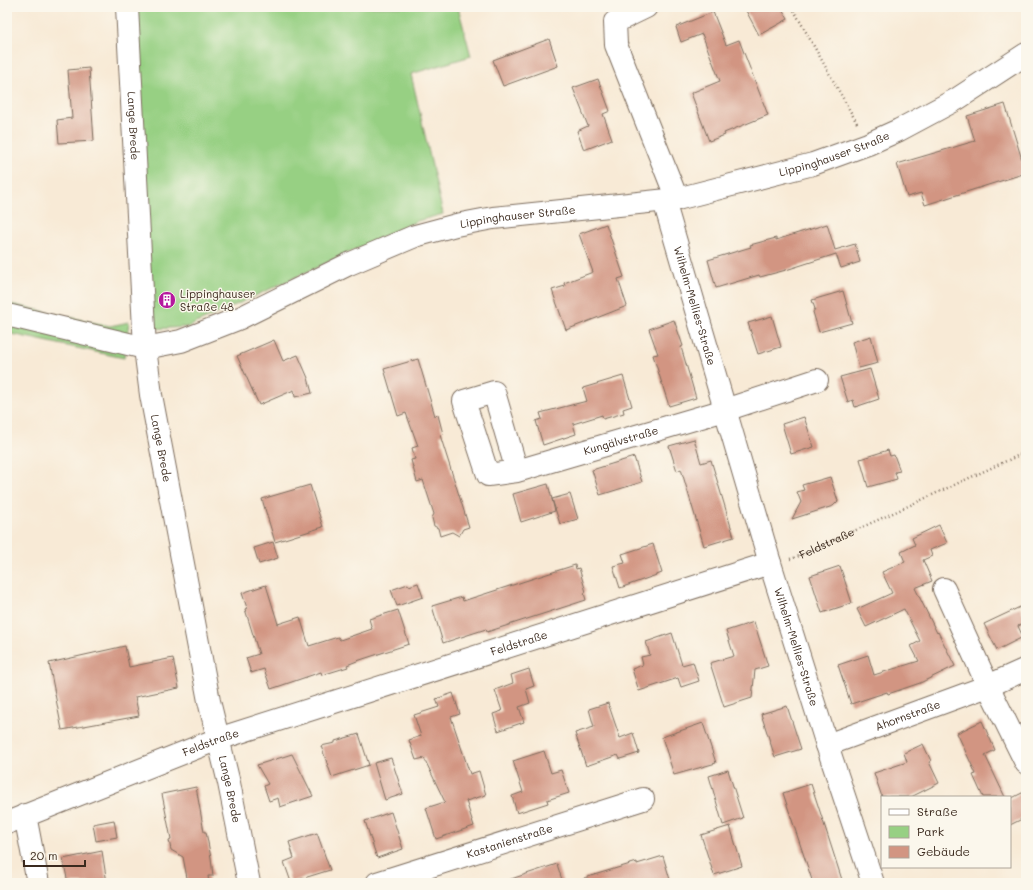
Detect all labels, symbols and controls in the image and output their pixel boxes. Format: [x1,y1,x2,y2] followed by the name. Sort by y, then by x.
[124,91,143,161] street label: Lange Brede
[777,127,892,179] street label: Lippinghauser Straße
[459,202,576,231] street label: Lippinghauser Straße
[671,244,720,367] street label: Wilhelm-Mellies-Straße
[180,286,255,314] place label: Lippinghauser Straße 48
[157,290,177,310] building icon: Lippinghauser Straße 48
[148,413,175,483] street label: Lange Brede
[582,422,660,458] street label: Kungälvstraße
[797,524,857,562] street label: Feldstraße
[771,585,822,708] street label: Wilhelm-Mellies-Straße
[488,626,549,659] street label: Feldstraße
[873,696,942,734] street label: Ahornstraße
[180,725,241,759] street label: Feldstraße
[216,754,245,824] street label: Lange Brede
[881,796,1011,868] legend
[917,803,958,819] text: Straße
[465,820,554,861] street label: Kastanienstraße
[917,823,944,839] text: Park
[24,842,85,868] scale bar
[917,843,970,859] text: Gebäude
[30,847,58,863] text: 20 m

